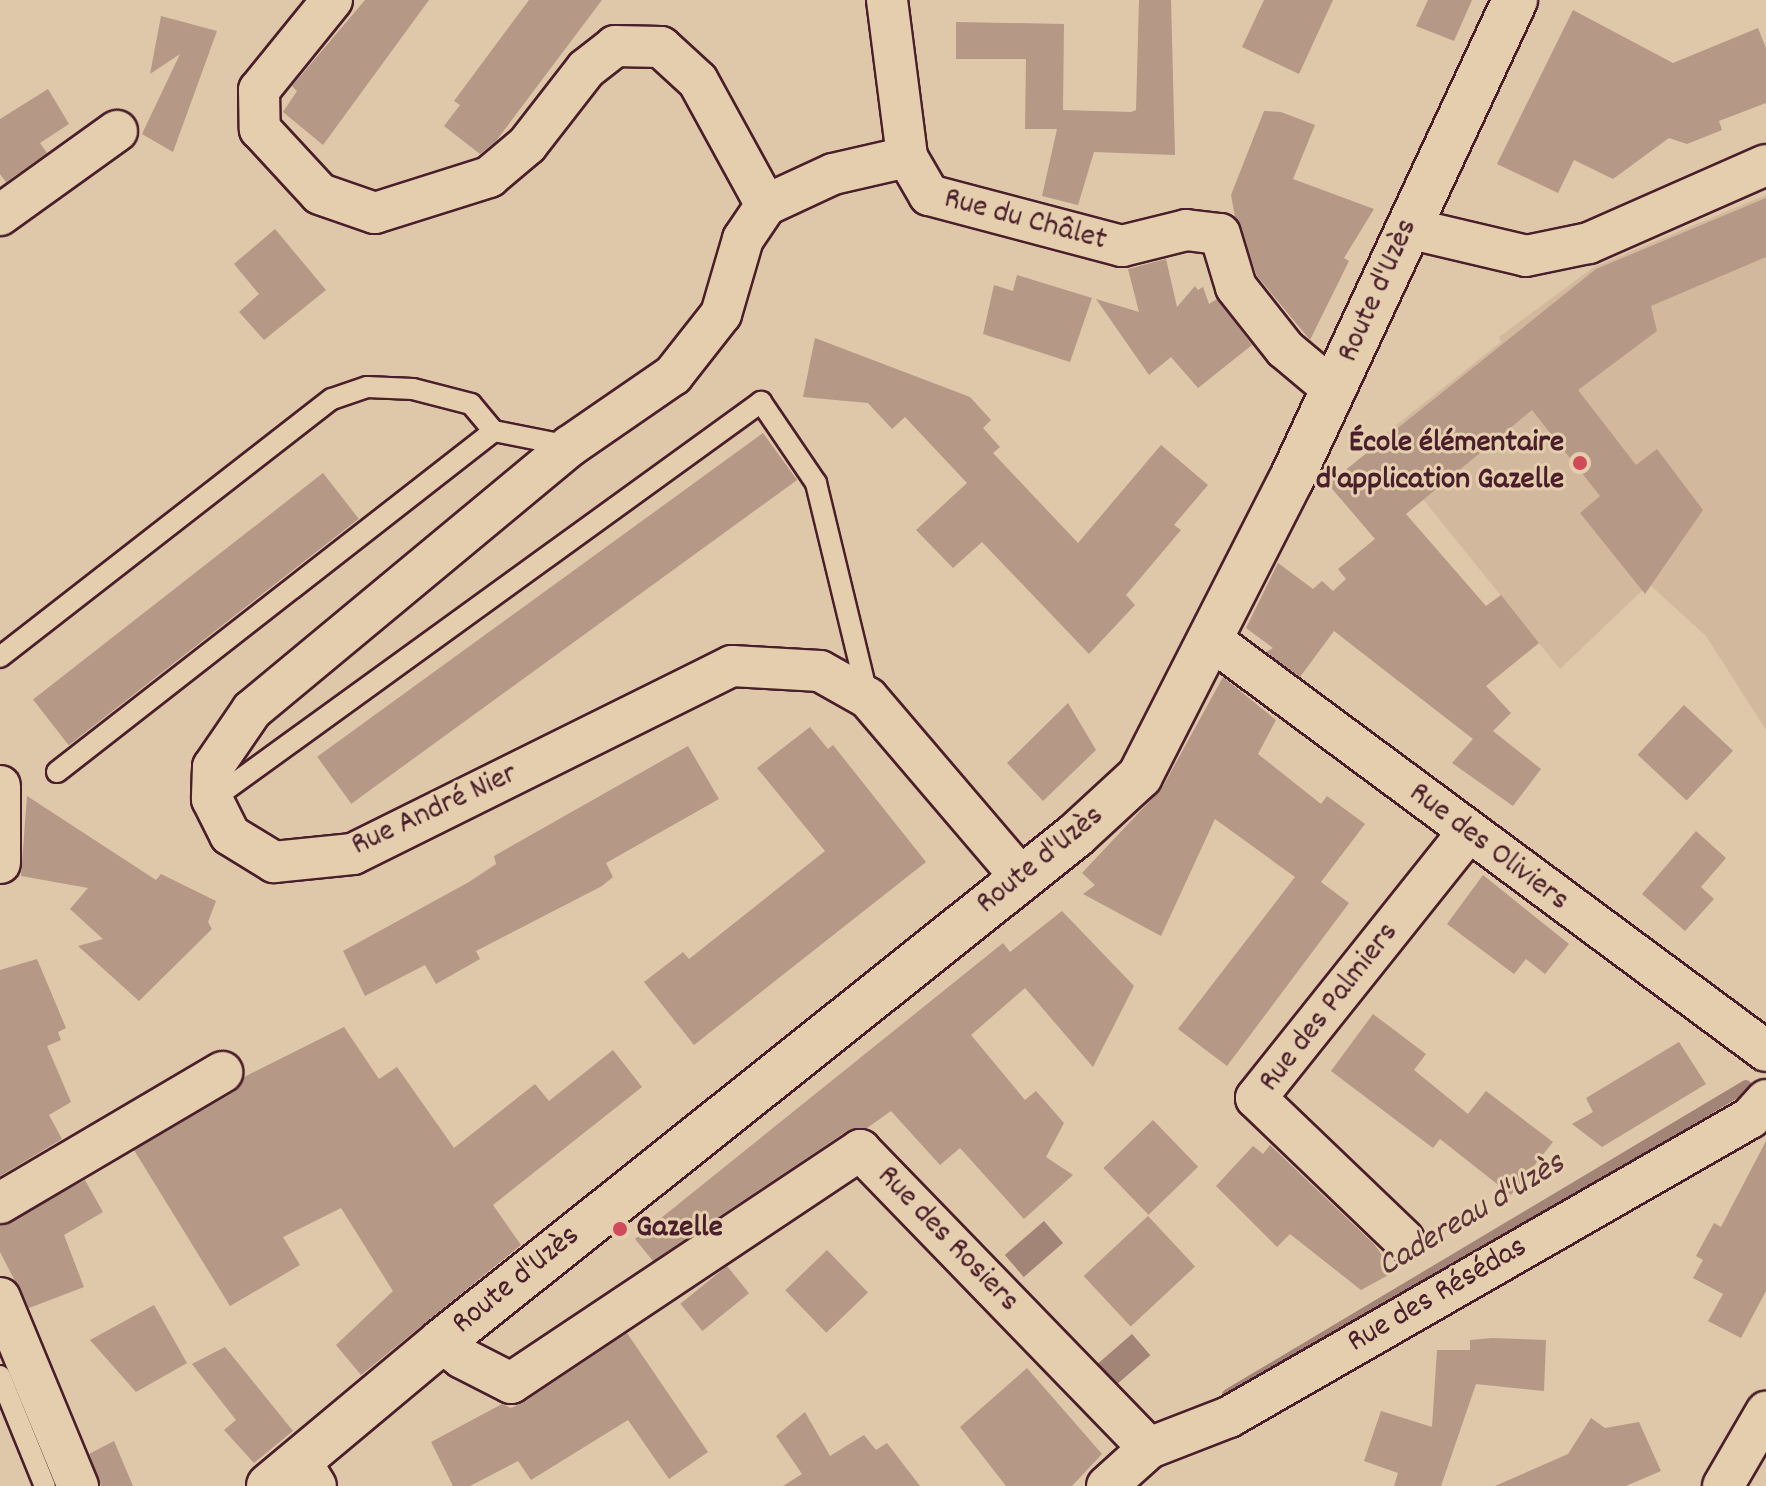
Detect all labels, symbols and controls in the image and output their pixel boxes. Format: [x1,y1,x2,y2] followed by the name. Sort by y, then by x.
[939,181,1111,261] street label: Rue du Châlet
[1330,213,1428,369] street label: Route d'Uzès
[1316,426,1564,501] place label: École élémentaire d'application Gazelle
[1571,454,1589,472] marker: École élémentaire d'application Gazelle
[346,756,524,866] street label: Rue André Nier
[1400,775,1576,921] street label: Rue des Oliviers
[969,798,1113,924] street label: Route d'Uzès
[1252,915,1408,1101] street label: Rue des Palmiers
[1371,1144,1573,1288] water label: Cadereau d'Uzès
[867,1159,1027,1321] street label: Rue des Rosiers
[636,1210,723,1248] place label: Gazelle
[445,1218,589,1344] street label: Route d'Uzès
[611,1220,629,1238] marker: Gazelle
[1341,1229,1535,1363] street label: Rue des Résédas

